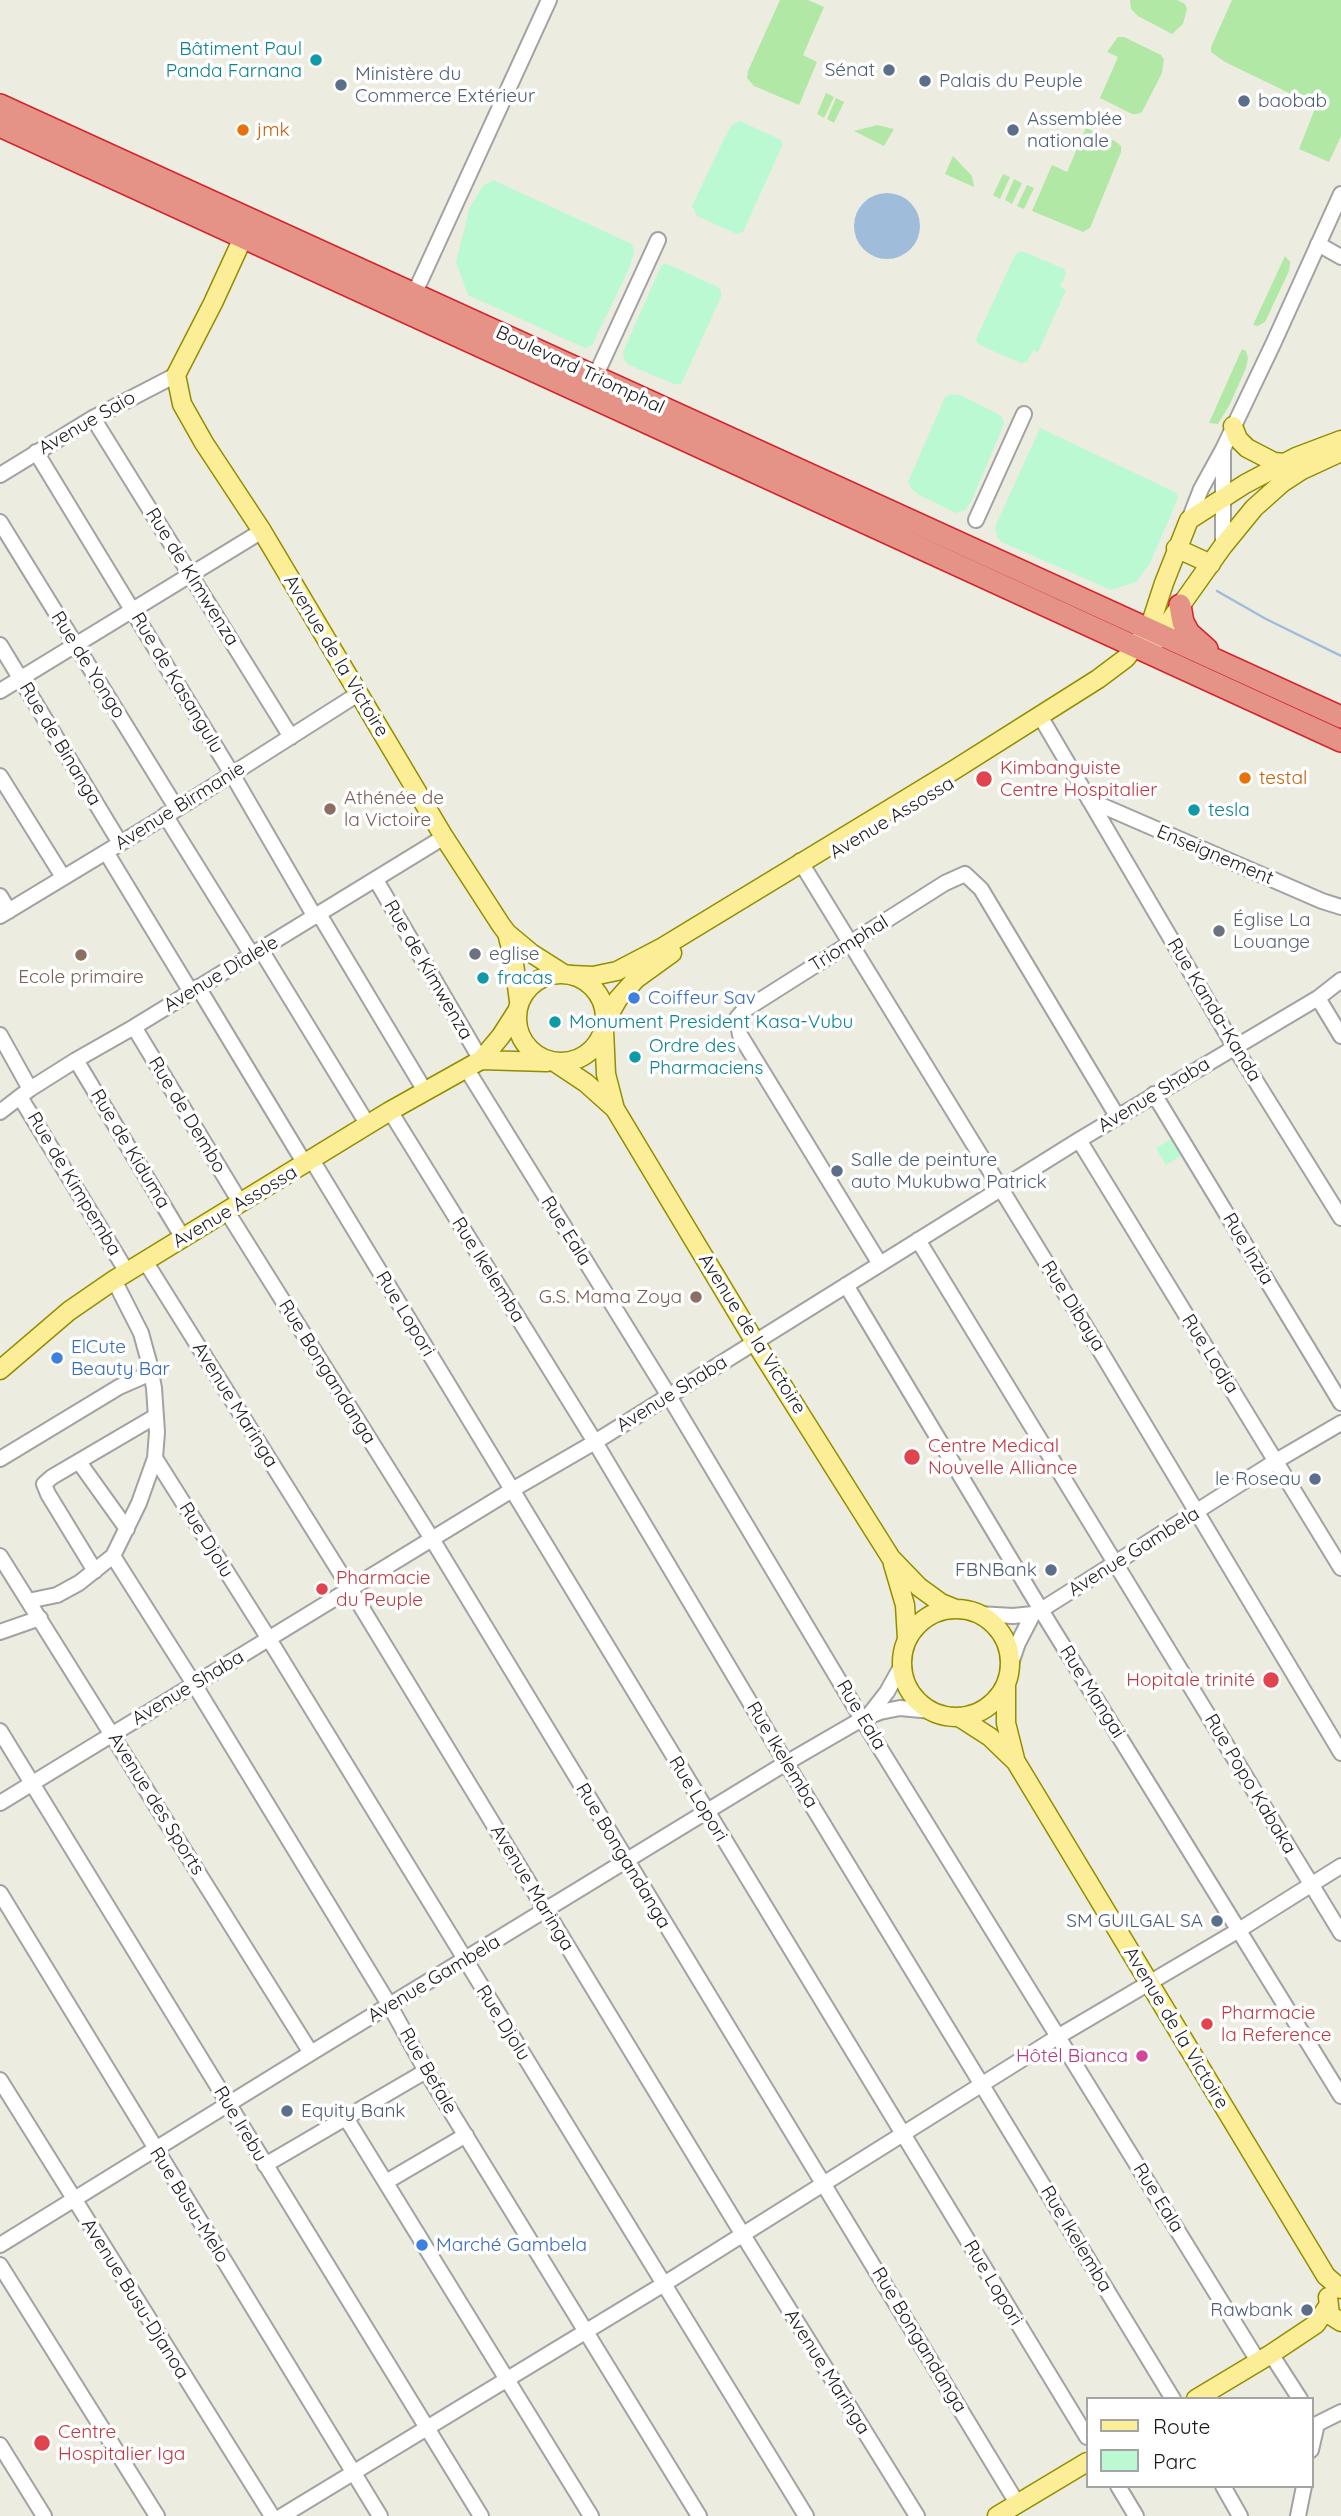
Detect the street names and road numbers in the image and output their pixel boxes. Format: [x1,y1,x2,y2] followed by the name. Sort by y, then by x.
[492,321,668,419] street label: Boulevard Triomphal
[35,386,139,460] street label: Avenue Saio
[140,504,244,650] street label: Rue de KImwenza
[279,571,393,741] street label: Avenue de la Victoire
[46,607,130,723] street label: Rue de Yongo
[126,608,228,758] street label: Rue de Kasangulu
[14,678,106,810] street label: Rue de Binanga
[111,757,249,855] street label: Avenue Birmanie
[826,772,958,864] street label: Avenue Assossa
[1153,820,1277,890] street label: Enseignement
[379,896,477,1044] street label: Rue de Kimwenza
[805,911,893,977] street label: Triomphal
[160,931,282,1017] street label: Avenue Dialele
[1162,934,1266,1086] street label: Rue Kanda-Kanda
[143,1053,231,1177] street label: Rue de Dembo
[1094,1053,1214,1137] street label: Avenue Shaba
[85,1085,175,1213] street label: Rue de Kiduma
[22,1108,126,1260] street label: Rue de Kimpemba
[169,1161,301,1253] street label: Avenue Assossa
[536,1192,596,1270] street label: Rue Eala
[1218,1209,1278,1289] street label: Rue Inzia
[447,1213,529,1327] street label: Rue Ikelemba
[693,1250,811,1418] street label: Avenue de la Victoire
[1036,1257,1110,1355] street label: Rue Dibaya
[371,1267,439,1361] street label: Rue Lopori
[273,1296,381,1448] street label: Rue Bongandanga
[1177,1310,1243,1398] street label: Rue Lodja
[187,1338,283,1472] street label: Avenue Maringa
[612,1351,732,1437] street label: Avenue Shaba
[174,1498,238,1582] street label: Rue Djolu
[1064,1502,1204,1602] street label: Avenue Gambela
[1055,1642,1129,1742] street label: Rue Mangai
[128,1646,248,1730] street label: Avenue Shaba
[831,1676,891,1754] street label: Rue Eala
[741,1698,823,1812] street label: Rue Ikelemba
[1199,1710,1301,1858] street label: Rue Popo Kabaka
[103,1729,209,1879] street label: Avenue des Sports
[664,1752,732,1846] street label: Rue Lopori
[571,1779,675,1933] street label: Rue Bongandanga
[485,1821,579,1955] street label: Avenue Maringa
[364,1930,504,2028] street label: Avenue Gambela
[1119,1943,1233,2113] street label: Avenue de la Victoire
[471,1981,535,2065] street label: Rue Djolu
[394,2024,462,2118] street label: Rue Befale
[209,2082,271,2166] street label: Rue Irebu
[144,2143,234,2267] street label: Rue Busu-Melo
[1128,2159,1188,2237] street label: Rue Eala
[1035,2182,1117,2296] street label: Rue Ikelemba
[76,2215,194,2383] street label: Avenue Busu-Djanoa
[959,2236,1027,2330] street label: Rue Lopori
[867,2263,971,2417] street label: Rue Bongandanga
[779,2305,875,2439] street label: Avenue Maringa

